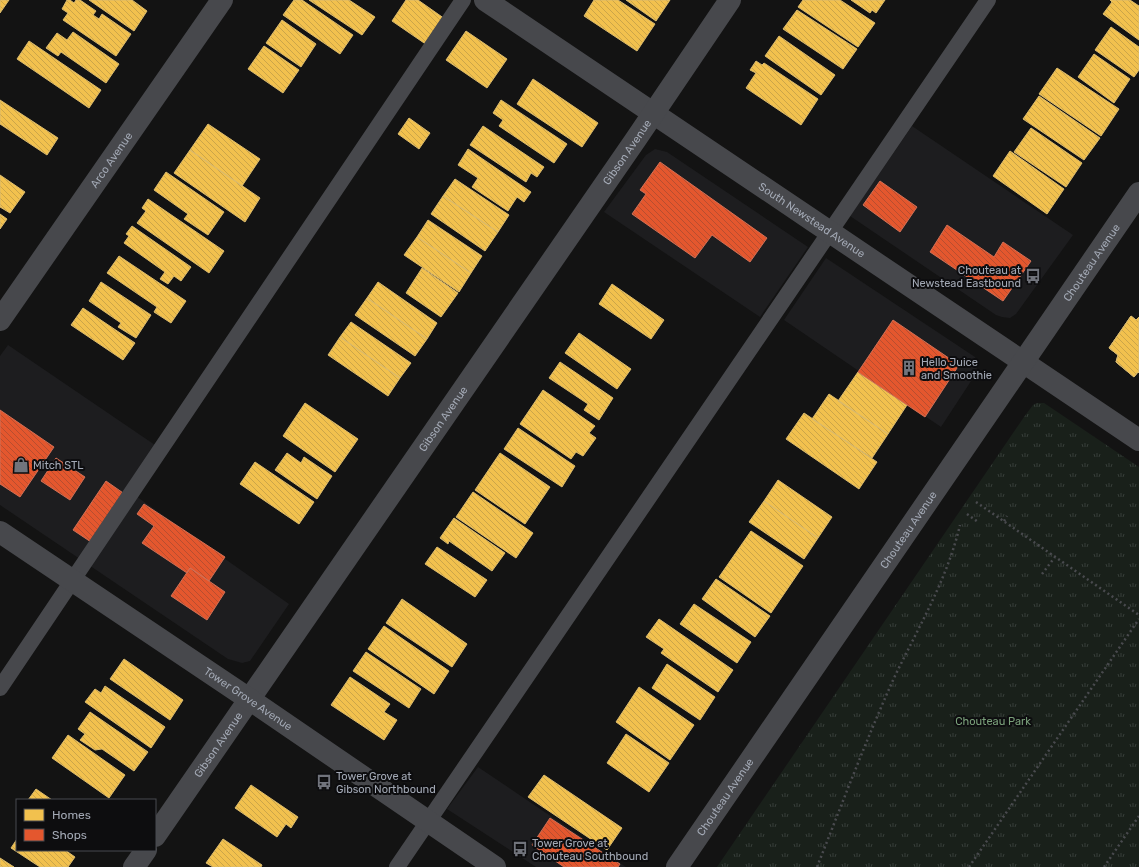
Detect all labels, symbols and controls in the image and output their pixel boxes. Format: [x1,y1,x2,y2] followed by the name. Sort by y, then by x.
[600,117,654,187] street label: Gibson Avenue
[87,129,135,190] street label: Arco Avenue
[756,180,868,260] street label: South Newstead Avenue
[1060,221,1123,304] street label: Chouteau Avenue
[912,264,1022,290] place label: Chouteau at Newstead Eastbound
[1024,267,1042,285] bus stop icon: Chouteau at Newstead Eastbound
[921,356,992,382] place label: Hello Juice and Smoothie
[900,359,918,377] building icon: Hello Juice and Smoothie
[416,384,470,454] street label: Gibson Avenue
[12,456,30,474] shop icon: Mitch STL
[33,459,83,472] place label: Mitch STL
[877,488,939,571] street label: Chouteau Avenue
[202,664,295,733] street label: Tower Grove Avenue
[191,710,245,780] street label: Gibson Avenue
[955,715,1031,728] park label: Chouteau Park
[694,756,756,838] street label: Chouteau Avenue
[336,770,436,796] place label: Tower Grove at Gibson Northbound
[315,773,333,791] bus stop icon: Tower Grove at Gibson Northbound
[16,799,156,851] legend
[52,808,91,822] text: Homes
[52,828,87,842] text: Shops
[532,837,648,863] place label: Tower Grove at Chouteau Southbound
[511,840,529,858] bus stop icon: Tower Grove at Chouteau Southbound

